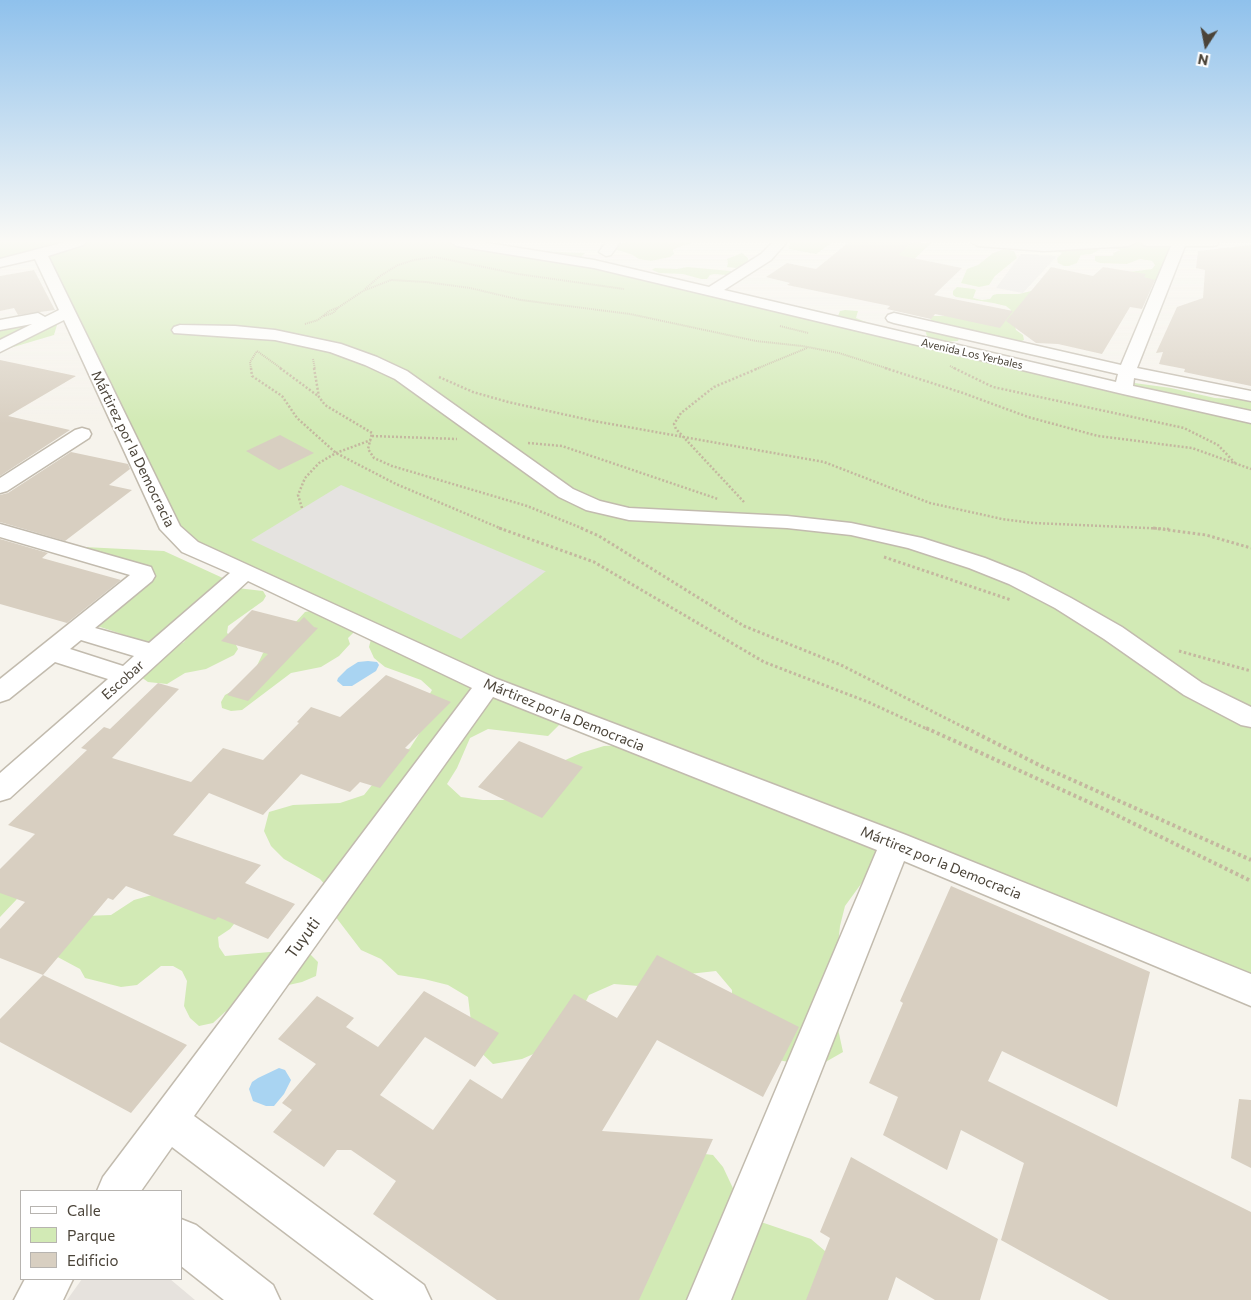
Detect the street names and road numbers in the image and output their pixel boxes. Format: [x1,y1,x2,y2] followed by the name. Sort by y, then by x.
[920,336,1024,372] street label: Avenida Los Yerbales
[88,368,178,530] street label: Mártirez por la Democracia
[98,657,148,703] street label: Escobar
[481,675,647,755] street label: Mártirez por la Democracia
[858,823,1024,903] street label: Mártirez por la Democracia
[282,914,324,962] street label: Tuyuti

